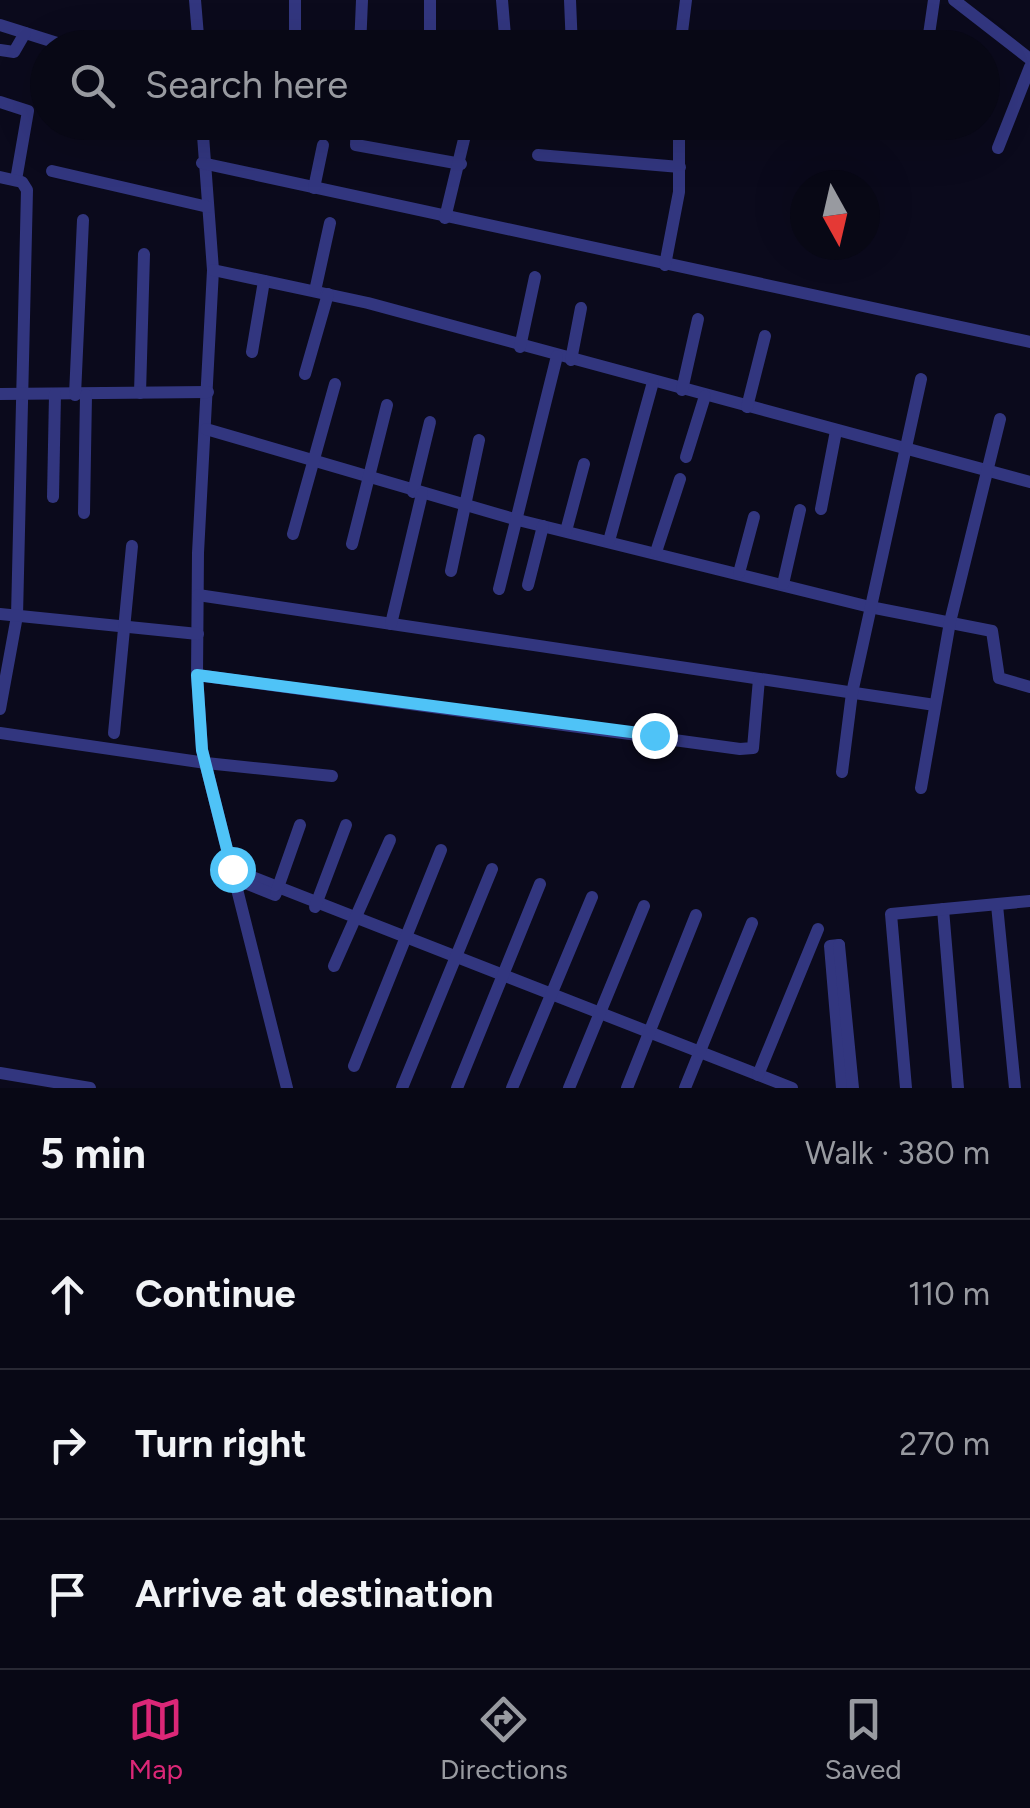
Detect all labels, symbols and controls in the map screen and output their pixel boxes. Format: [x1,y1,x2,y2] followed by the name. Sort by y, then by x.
[30,30,1000,140] search box
[65,58,120,113] icon: search
[145,62,348,108] text: Search here
[790,170,880,260] north arrow
[632,713,678,759] route end
[210,847,256,893] route start
[40,1128,146,1179] text: 5 min
[805,1134,990,1172] text: Walk · 380 m
[40,1267,95,1322] icon: ahead
[135,1271,296,1317] text: Continue
[908,1275,990,1313] text: 110 m
[40,1417,95,1472] icon: right
[135,1421,307,1467] text: Turn right
[899,1425,990,1463] text: 270 m
[40,1567,95,1622] icon: arrive
[135,1571,493,1617] text: Arrive at destination
[128,1692,183,1786] tab: Map
[440,1692,568,1786] tab: Directions
[824,1692,902,1786] tab: Saved

